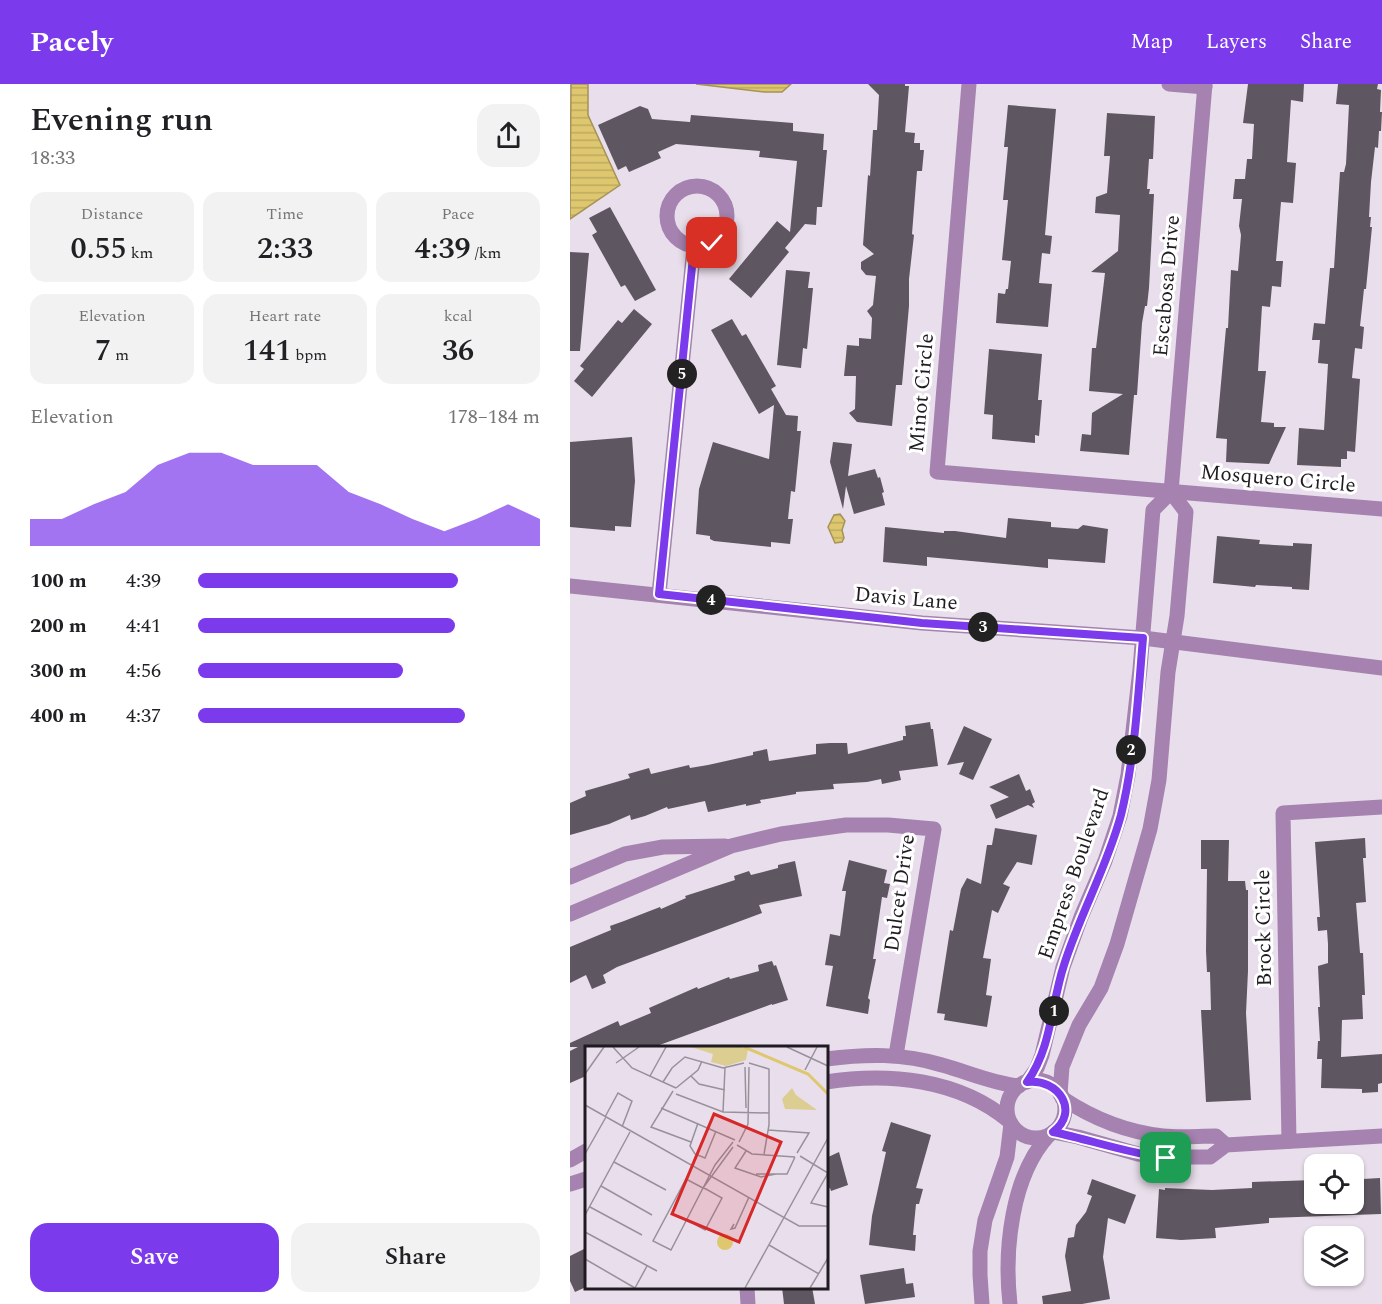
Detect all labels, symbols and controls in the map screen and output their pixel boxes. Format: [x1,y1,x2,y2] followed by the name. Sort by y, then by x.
[30,21,113,64] text: Pacely
[1131,26,1173,58] text: Map
[1206,26,1267,58] text: Layers
[1300,26,1352,58] text: Share
[30,95,213,145] text: Evening run
[477,104,540,167] button: share
[30,143,75,173] text: 18:33
[81,202,143,226] text: Distance
[266,202,304,226] text: Time
[441,202,475,226] text: Pace
[1145,214,1189,358] street label: Escabosa Drive
[686,217,737,268] pin
[71,226,127,272] text: 0.55
[257,226,313,272] text: 2:33
[415,226,471,272] text: 4:39
[695,226,728,259] icon: check
[127,241,153,265] text: km
[471,241,501,265] text: /km
[78,304,146,328] text: Elevation
[249,304,321,328] text: Heart rate
[444,304,472,328] text: kcal
[95,328,111,374] text: 7
[243,328,291,374] text: 141
[442,328,474,374] text: 36
[901,332,943,454] street label: Minot Circle
[111,343,129,367] text: m
[291,343,327,367] text: bpm
[667,359,697,389] pin: 5
[678,362,686,386] text: 5
[30,402,114,432] text: Elevation
[448,402,540,432] text: 178–184 m
[1199,456,1357,502] street label: Mosquero Circle
[30,566,87,596] text: 100 m
[126,566,161,596] text: 4:39
[853,579,959,619] street label: Davis Lane
[696,585,726,615] pin: 4
[707,588,715,612] text: 4
[30,611,87,641] text: 200 m
[126,611,161,641] text: 4:41
[968,612,998,642] pin: 3
[979,615,987,639] text: 3
[30,656,87,686] text: 300 m
[126,656,161,686] text: 4:56
[30,701,87,731] text: 400 m
[126,701,161,731] text: 4:37
[1116,735,1146,765] pin: 2
[1127,738,1135,762] text: 2
[1030,784,1118,964] street label: Empress Boulevard
[876,832,924,954] street label: Dulcet Drive
[1247,869,1281,987] street label: Brock Circle
[1039,996,1069,1026] pin: 1
[1050,999,1058,1023] text: 1
[585,1046,828,1289] inset map
[1140,1132,1191,1183] pin
[1149,1141,1182,1174] icon: arrive
[1304,1154,1364,1286] map controls
[1304,1154,1364,1214] button: locate
[30,1223,279,1292] button: Save
[291,1223,540,1292] button: Share
[1304,1226,1364,1286] button: layers

